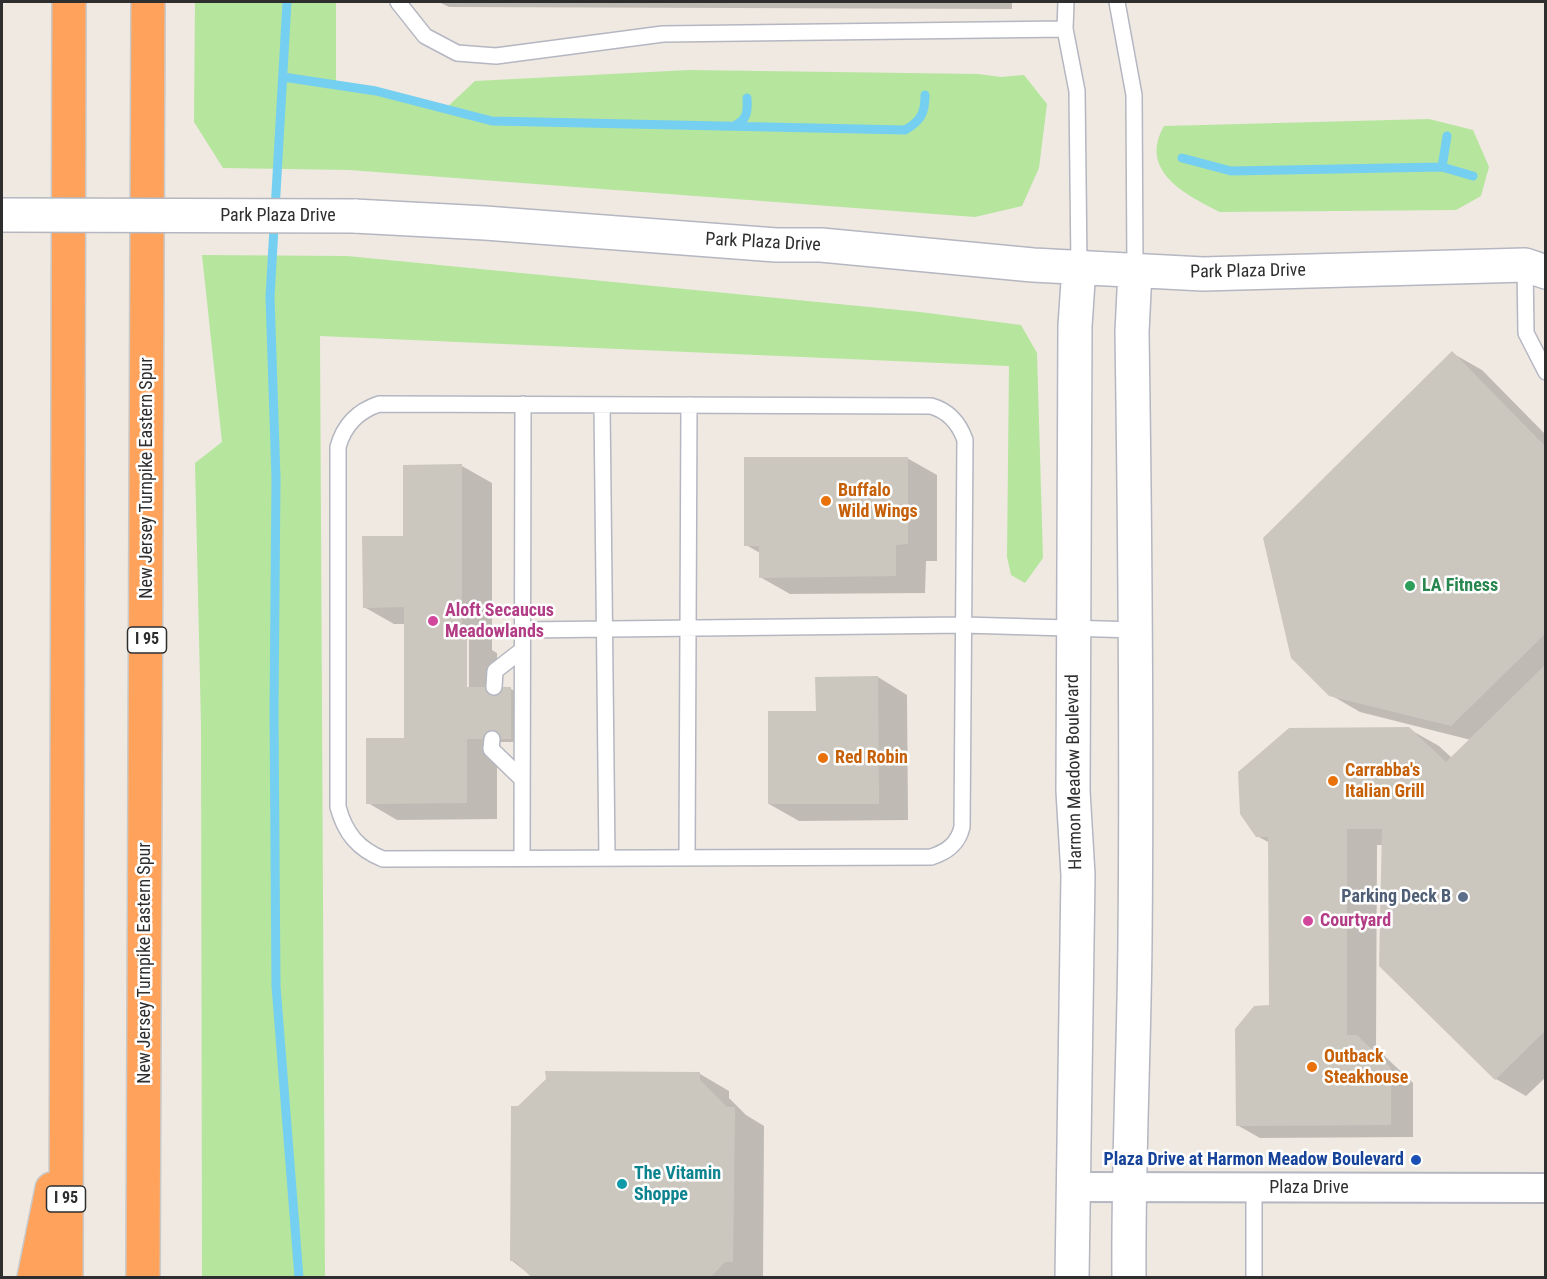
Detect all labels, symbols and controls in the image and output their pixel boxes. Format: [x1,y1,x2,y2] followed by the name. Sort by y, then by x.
[220,205,336,227] street label: Park Plaza Drive
[705,229,821,257] street label: Park Plaza Drive
[1190,260,1306,284] street label: Park Plaza Drive
[136,357,158,599] street label: New Jersey Turnpike Eastern Spur
[838,480,918,522] place label: Buffalo Wild Wings
[819,494,833,508] marker: Buffalo Wild Wings
[1422,575,1498,597] place label: LA Fitness
[1403,579,1417,593] marker: LA Fitness
[445,600,554,642] place label: Aloft Secaucus Meadowlands
[426,614,440,628] marker: Aloft Secaucus Meadowlands
[128,627,166,653] road number: I 95
[1062,674,1088,870] street label: Harmon Meadow Boulevard
[835,747,908,769] place label: Red Robin
[816,751,830,765] marker: Red Robin
[1345,760,1425,802] place label: Carrabba's Italian Grill
[1326,774,1340,788] marker: Carrabba's Italian Grill
[134,842,156,1084] street label: New Jersey Turnpike Eastern Spur
[1341,886,1451,908] place label: Parking Deck B
[1456,890,1470,904] marker: Parking Deck B
[1320,910,1391,932] place label: Courtyard
[1301,914,1315,928] marker: Courtyard
[1324,1046,1408,1088] place label: Outback Steakhouse
[1305,1060,1319,1074] marker: Outback Steakhouse
[1103,1149,1404,1171] place label: Plaza Drive at Harmon Meadow Boulevard
[1409,1153,1423,1167] marker: Plaza Drive at Harmon Meadow Boulevard
[634,1163,721,1206] place label: The Vitamin Shoppe
[615,1177,629,1191] marker: The Vitamin Shoppe
[1269,1177,1349,1199] street label: Plaza Drive
[46,1186,86,1212] road number: I 95

